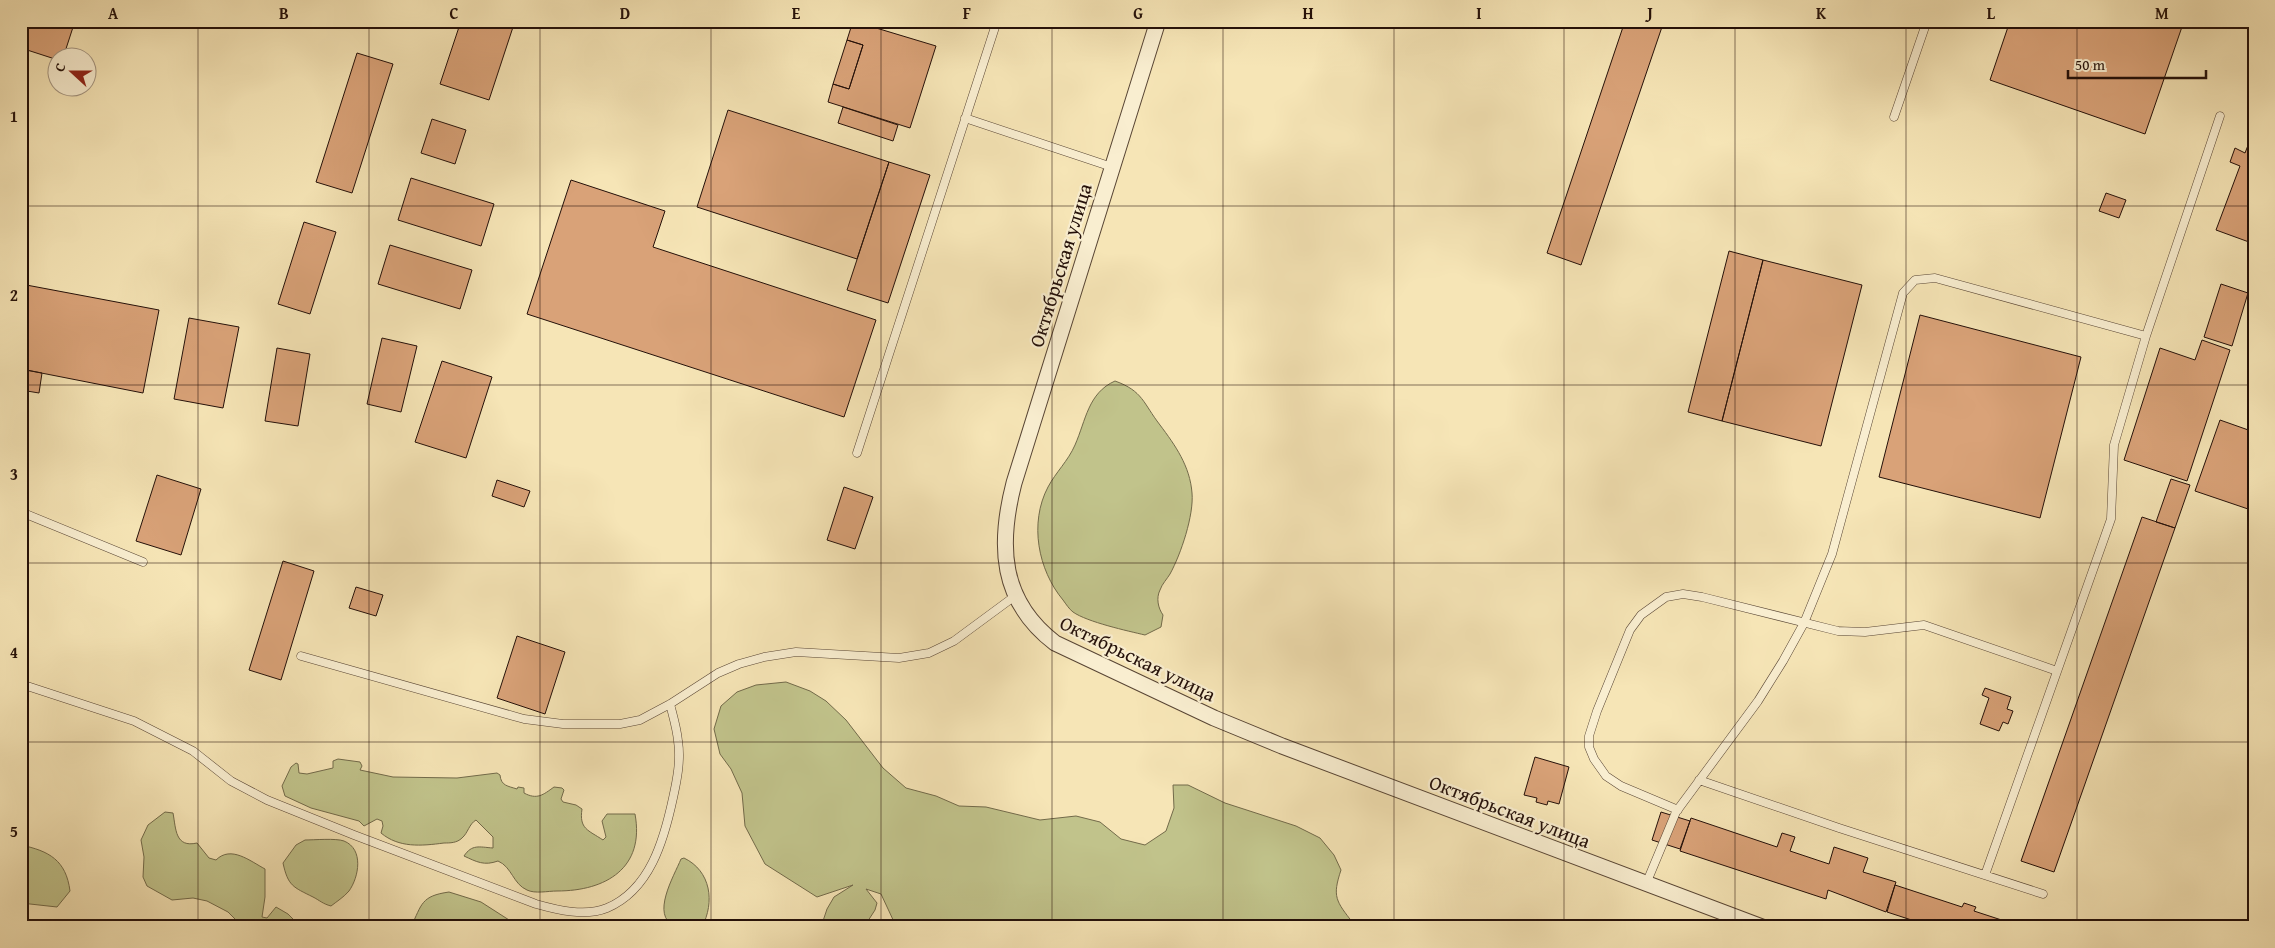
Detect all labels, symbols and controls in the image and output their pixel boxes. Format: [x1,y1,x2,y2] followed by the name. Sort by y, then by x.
[108,1,119,25] text: A
[279,1,289,25] text: B
[449,1,459,25] text: C
[620,1,630,25] text: D
[792,1,801,25] text: E
[963,1,971,25] text: F
[1133,1,1143,25] text: G
[1302,1,1314,25] text: H
[1476,1,1482,25] text: I
[1644,1,1653,25] text: J
[1816,1,1827,25] text: K
[1987,1,1996,25] text: L
[2155,1,2169,25] text: M
[48,48,98,98] north arrow
[2068,48,2205,80] scale bar
[2075,54,2106,75] text: 50 m
[49,60,71,75] text: С
[10,104,18,128] text: 1
[1021,179,1099,351] street label: Октябрьская улица
[10,283,18,307] text: 2
[10,462,18,486] text: 3
[1055,608,1221,709] street label: Октябрьская улица
[10,640,18,664] text: 4
[1425,767,1595,855] street label: Октябрьская улица
[10,819,18,843] text: 5

